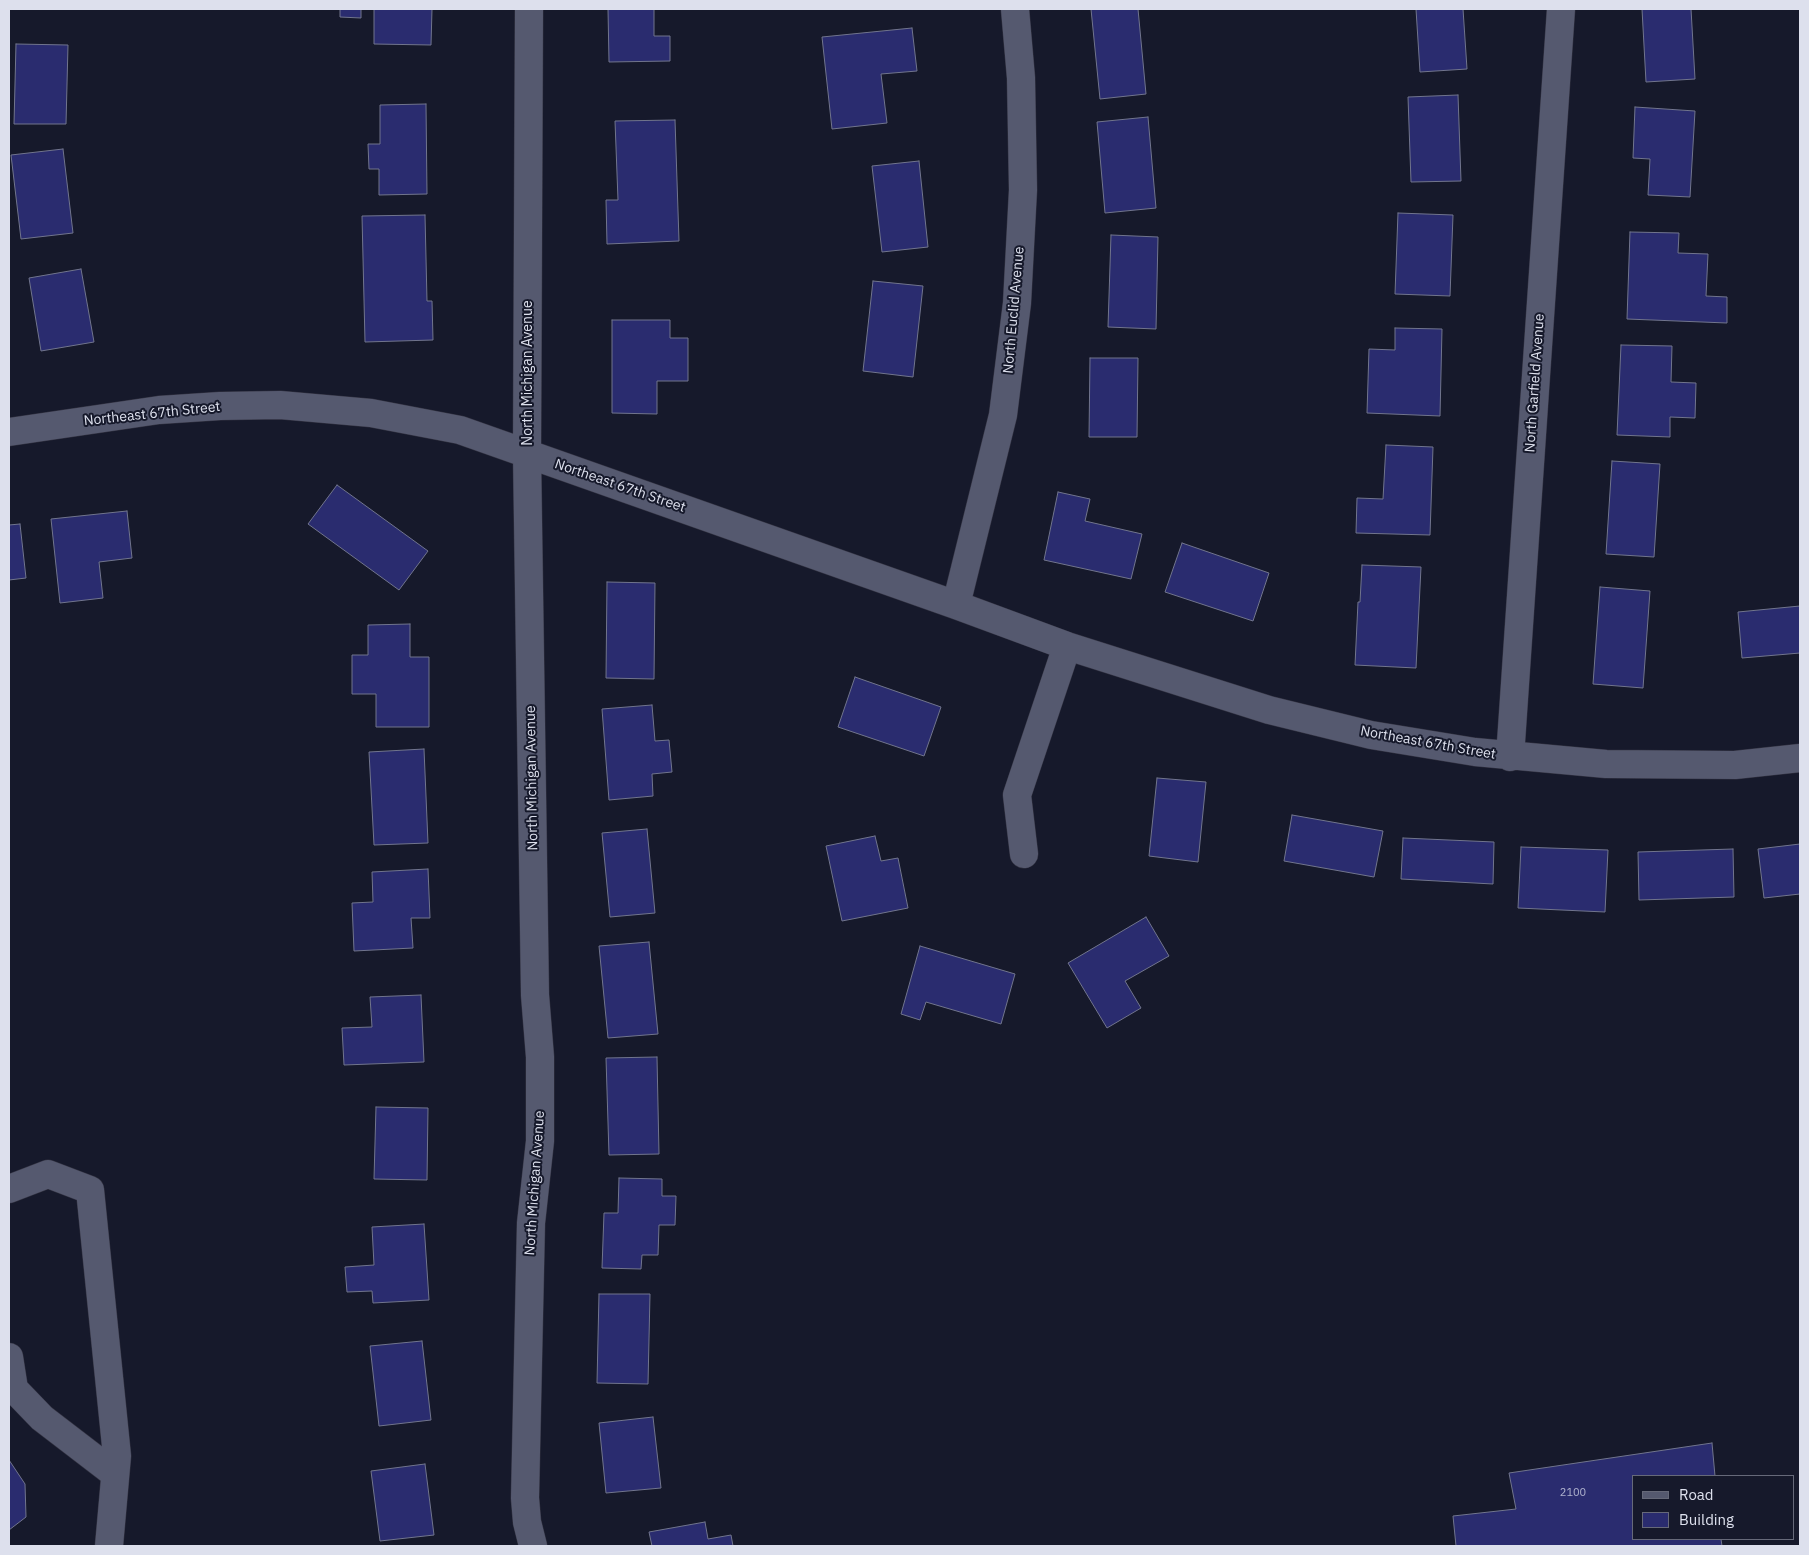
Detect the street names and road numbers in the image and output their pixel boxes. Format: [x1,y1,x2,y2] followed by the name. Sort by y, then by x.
[1000,246,1028,374] street label: North Euclid Avenue
[520,300,536,446] street label: North Michigan Avenue
[1522,313,1548,453] street label: North Garfield Avenue
[83,398,221,430] street label: Northeast 67th Street
[552,456,688,516] street label: Northeast 67th Street
[522,705,542,851] street label: North Michigan Avenue
[1359,723,1497,763] street label: Northeast 67th Street
[522,1110,548,1256] street label: North Michigan Avenue

